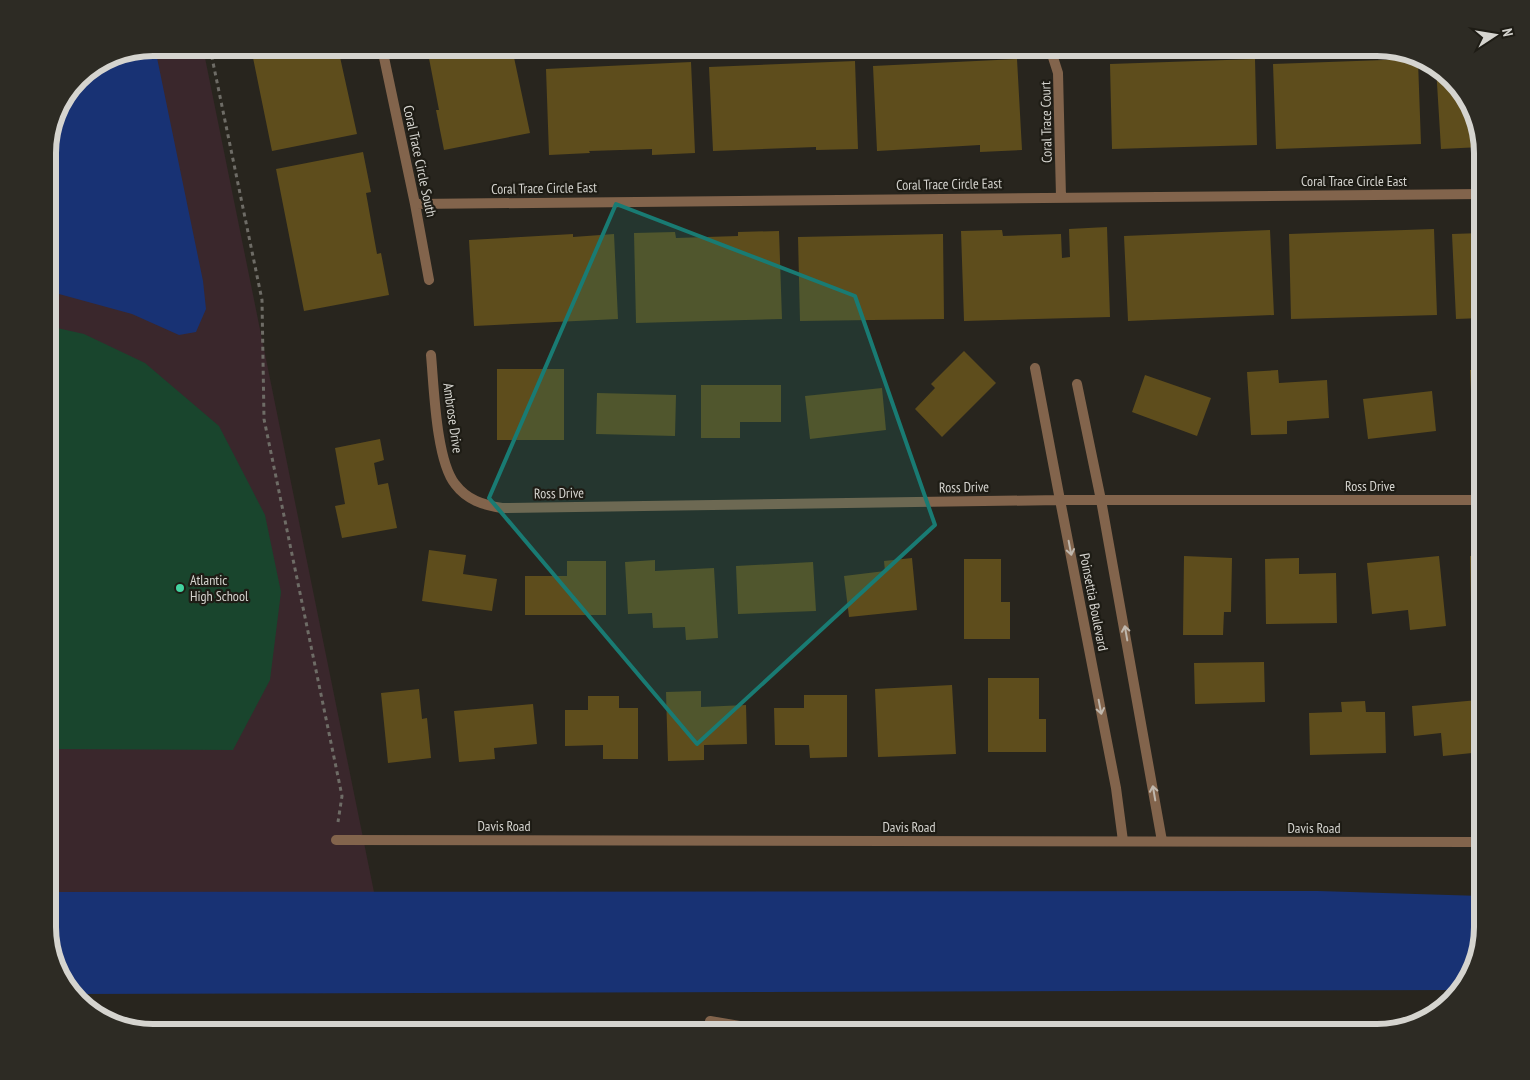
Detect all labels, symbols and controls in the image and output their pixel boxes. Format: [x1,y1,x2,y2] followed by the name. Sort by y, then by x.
[1470,10,1520,60] north arrow
[1498,27,1517,38] text: N
[1036,81,1056,163] street label: Coral Trace Court
[399,103,441,219] street label: Coral Trace Circle South
[1301,172,1407,190] street label: Coral Trace Circle East
[896,174,1002,194] street label: Coral Trace Circle East
[491,178,597,198] street label: Coral Trace Circle East
[439,382,467,454] street label: Ambrose Drive
[1345,477,1395,495] street label: Ross Drive
[939,478,989,496] street label: Ross Drive
[534,484,584,502] street label: Ross Drive
[1065,539,1075,555] one-way arrow
[1076,551,1112,653] street label: Poinsettia Boulevard
[190,571,249,605] place label: Atlantic High School
[174,582,186,594] marker: Atlantic High School
[1120,626,1130,642] one-way arrow
[1096,699,1106,715] one-way arrow
[1149,785,1159,801] one-way arrow
[477,817,531,835] street label: Davis Road
[882,818,936,836] street label: Davis Road
[1287,819,1341,837] street label: Davis Road

